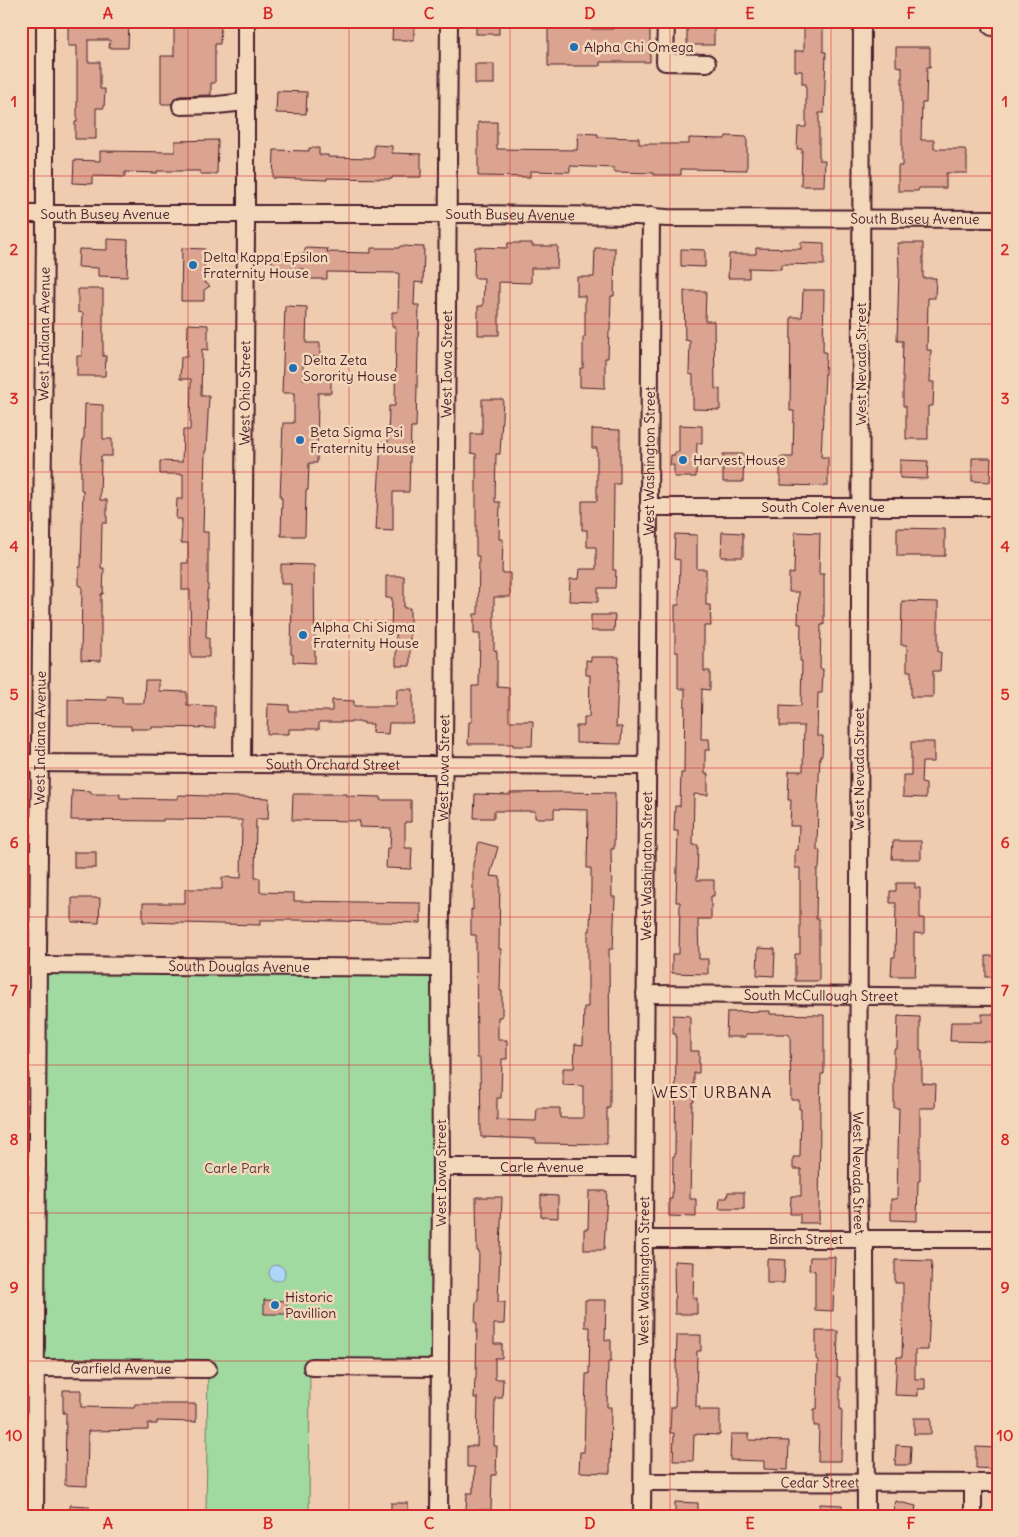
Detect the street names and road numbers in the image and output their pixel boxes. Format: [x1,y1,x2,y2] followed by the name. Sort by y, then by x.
[40,205,170,223] street label: South Busey Avenue
[445,205,575,224] street label: South Busey Avenue
[850,210,980,228] street label: South Busey Avenue
[34,267,54,401] street label: West Indiana Avenue
[852,302,870,425] street label: West Nevada Street
[437,310,456,418] street label: West Iowa Street
[235,340,254,446] street label: West Ohio Street
[640,386,659,536] street label: West Washington Street
[761,498,885,516] street label: South Coler Avenue
[30,671,50,805] street label: West Indiana Avenue
[850,707,868,830] street label: West Nevada Street
[434,714,453,822] street label: West Iowa Street
[266,755,400,774] street label: South Orchard Street
[637,791,656,941] street label: West Washington Street
[168,957,310,976] street label: South Douglas Avenue
[744,986,899,1005] street label: South McCullough Street
[849,1111,869,1237] street label: West Nevada Street
[432,1119,450,1227] street label: West Iowa Street
[500,1158,584,1176] street label: Carle Avenue
[634,1196,653,1346] street label: West Washington Street
[769,1230,843,1248] street label: Birch Street
[71,1359,171,1378] street label: Garfield Avenue
[780,1473,860,1492] street label: Cedar Street

